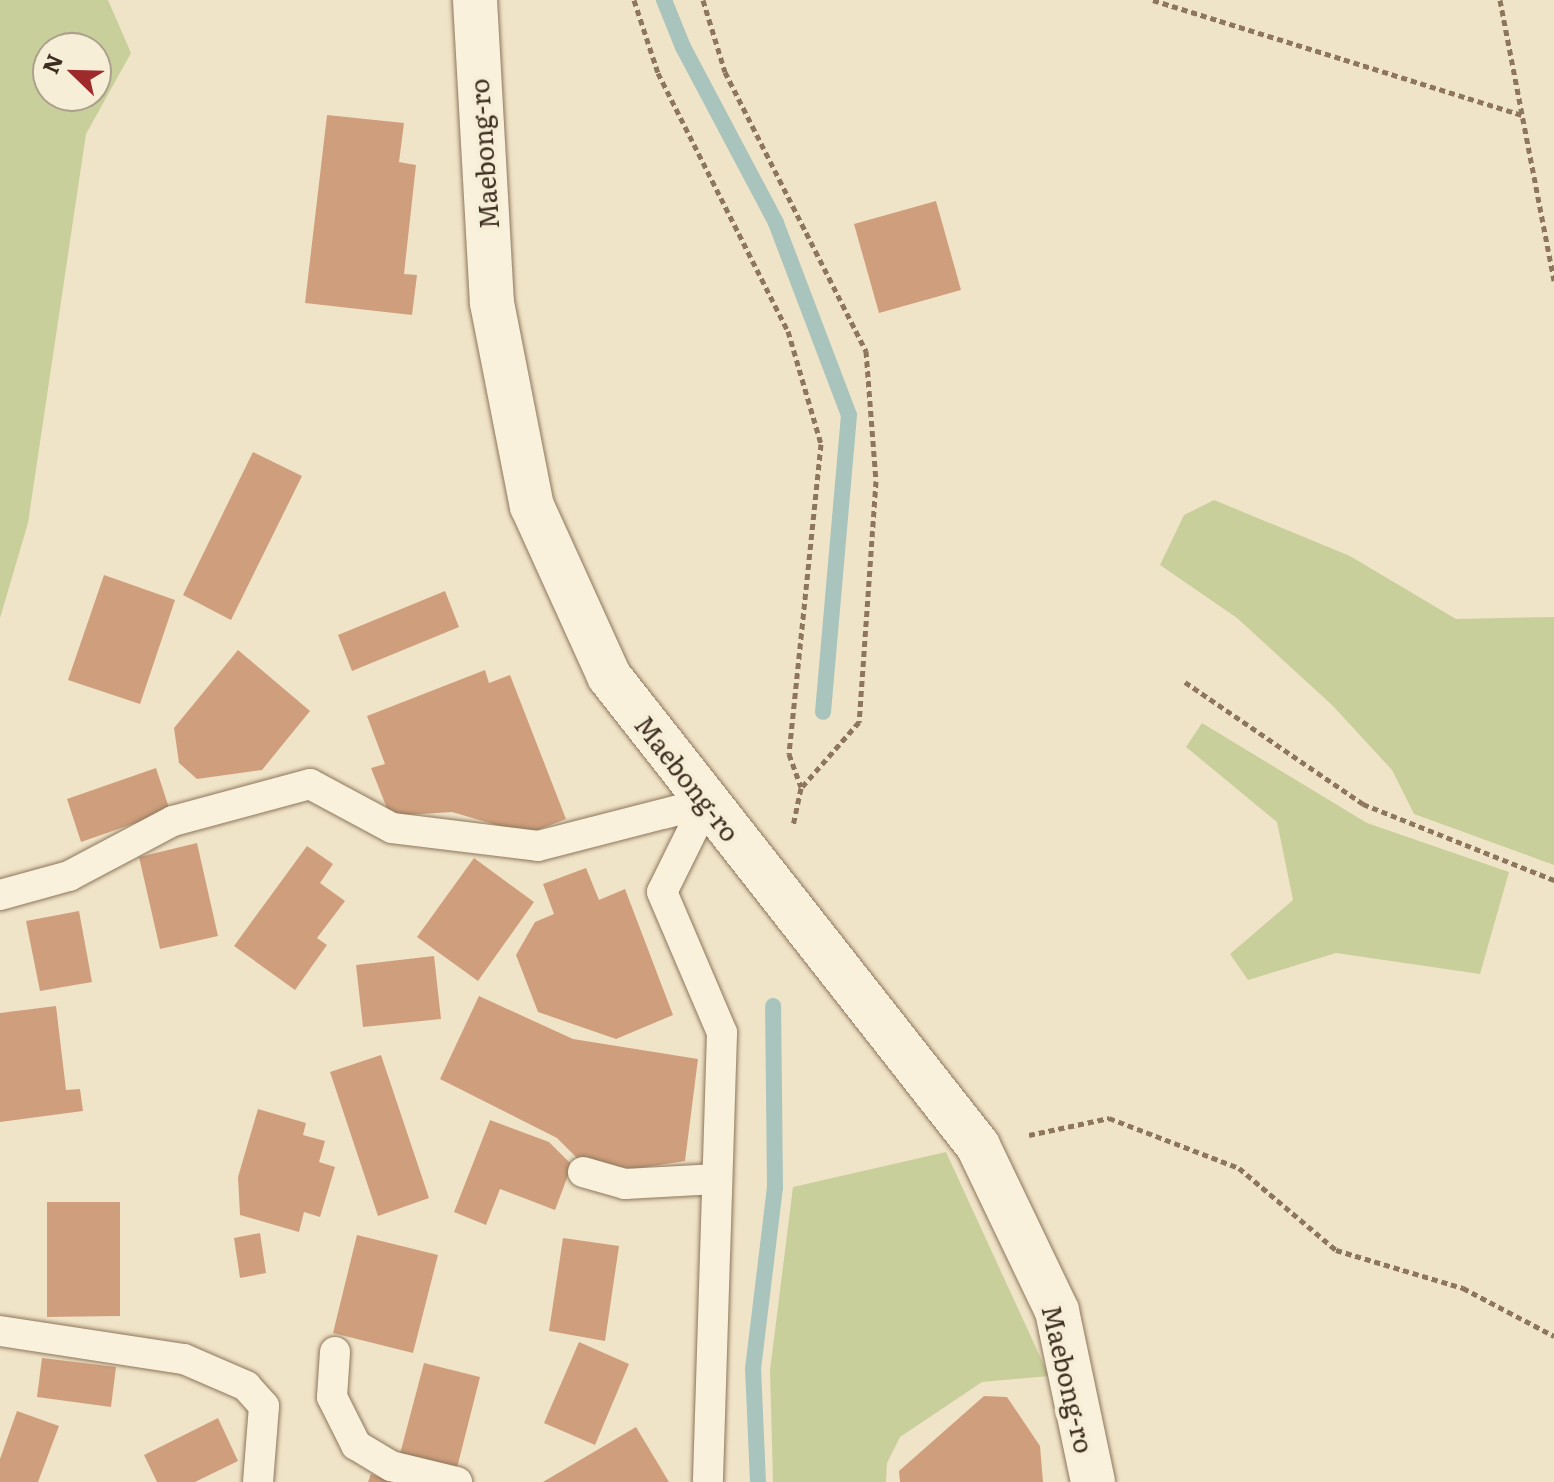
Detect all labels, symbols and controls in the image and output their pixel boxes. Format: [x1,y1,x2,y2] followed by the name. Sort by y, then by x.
[32,32,112,112] north arrow
[32,48,70,78] text: N
[462,78,504,230] street label: Maebong-ro
[629,709,747,847] street label: Maebong-ro
[1037,1302,1101,1456] street label: Maebong-ro

